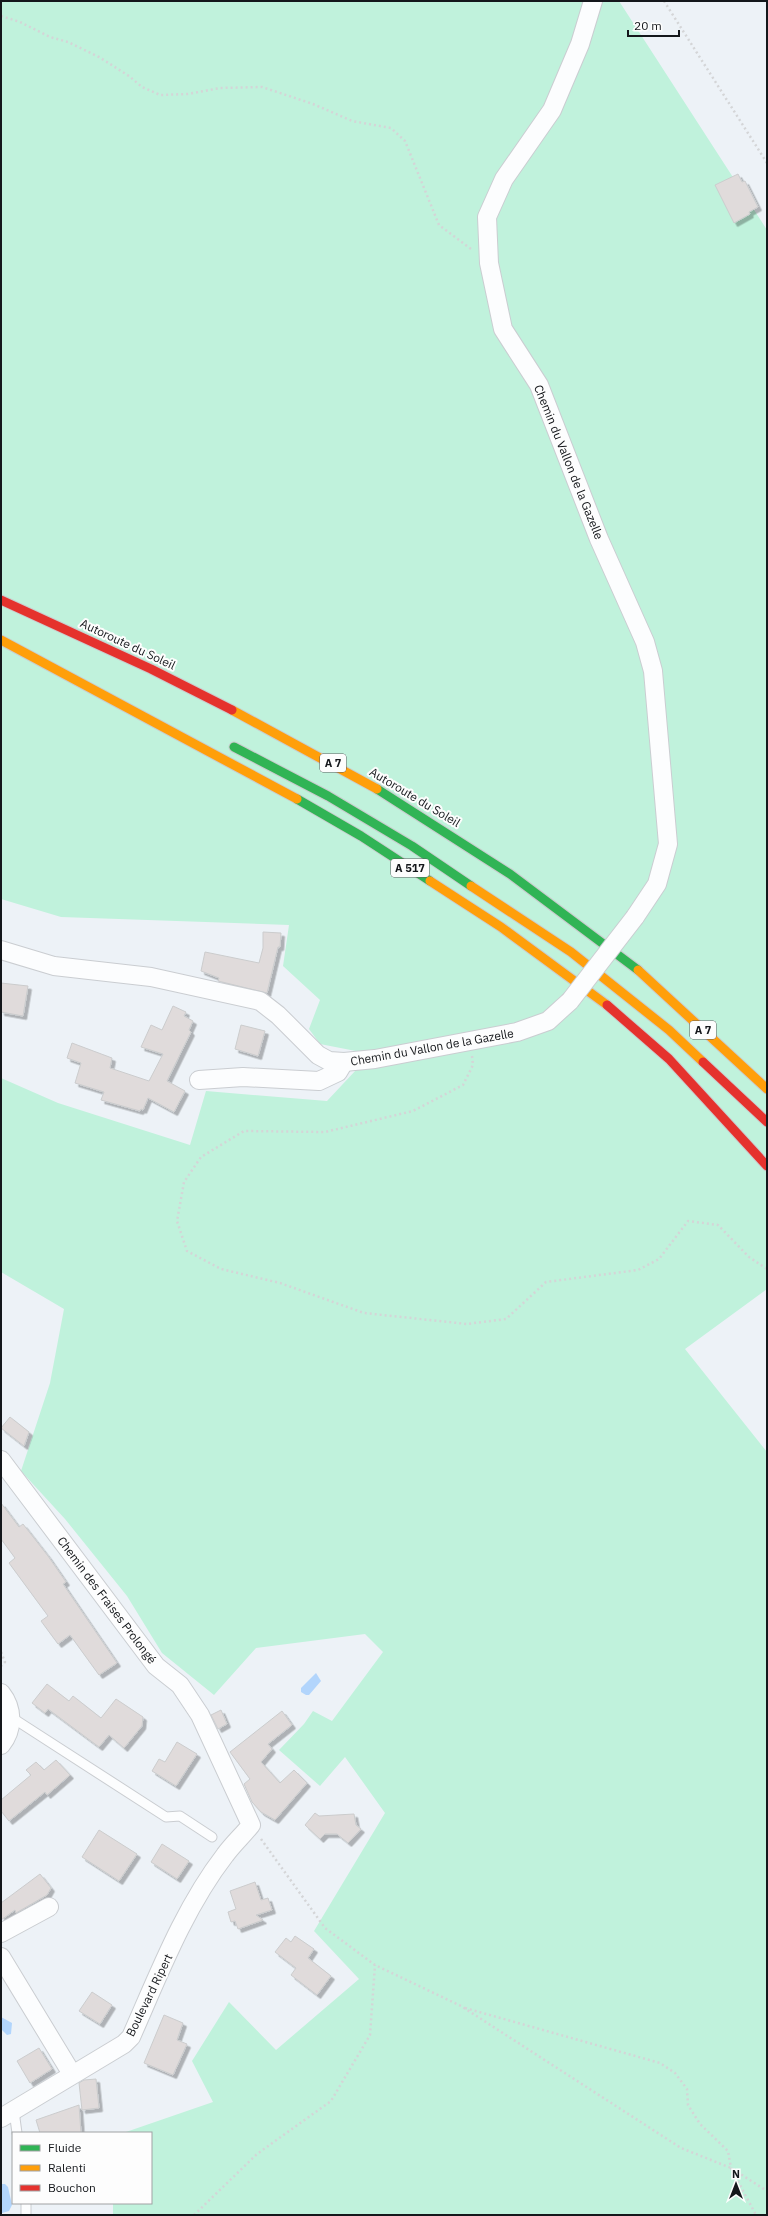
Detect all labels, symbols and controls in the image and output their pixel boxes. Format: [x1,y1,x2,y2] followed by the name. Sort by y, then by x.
[628,12,679,38] scale bar
[634,18,662,33] text: 20 m
[531,382,607,542] street label: Chemin du Vallon de la Gazelle
[78,615,178,673] street label: Autoroute du Soleil
[320,754,346,772] road number: A 7
[367,764,463,830] street label: Autoroute du Soleil
[391,859,429,877] road number: A 517
[690,1021,716,1039] road number: A 7
[349,1025,515,1069] street label: Chemin du Vallon de la Gazelle
[54,1533,160,1667] street label: Chemin des Fraises Prolongé
[122,1951,176,2039] street label: Boulevard Ripert
[12,2132,152,2204] legend
[48,2140,82,2155] text: Fluide
[48,2160,86,2175] text: Ralenti
[716,2164,756,2204] north arrow
[732,2167,740,2181] text: N
[48,2180,96,2195] text: Bouchon

